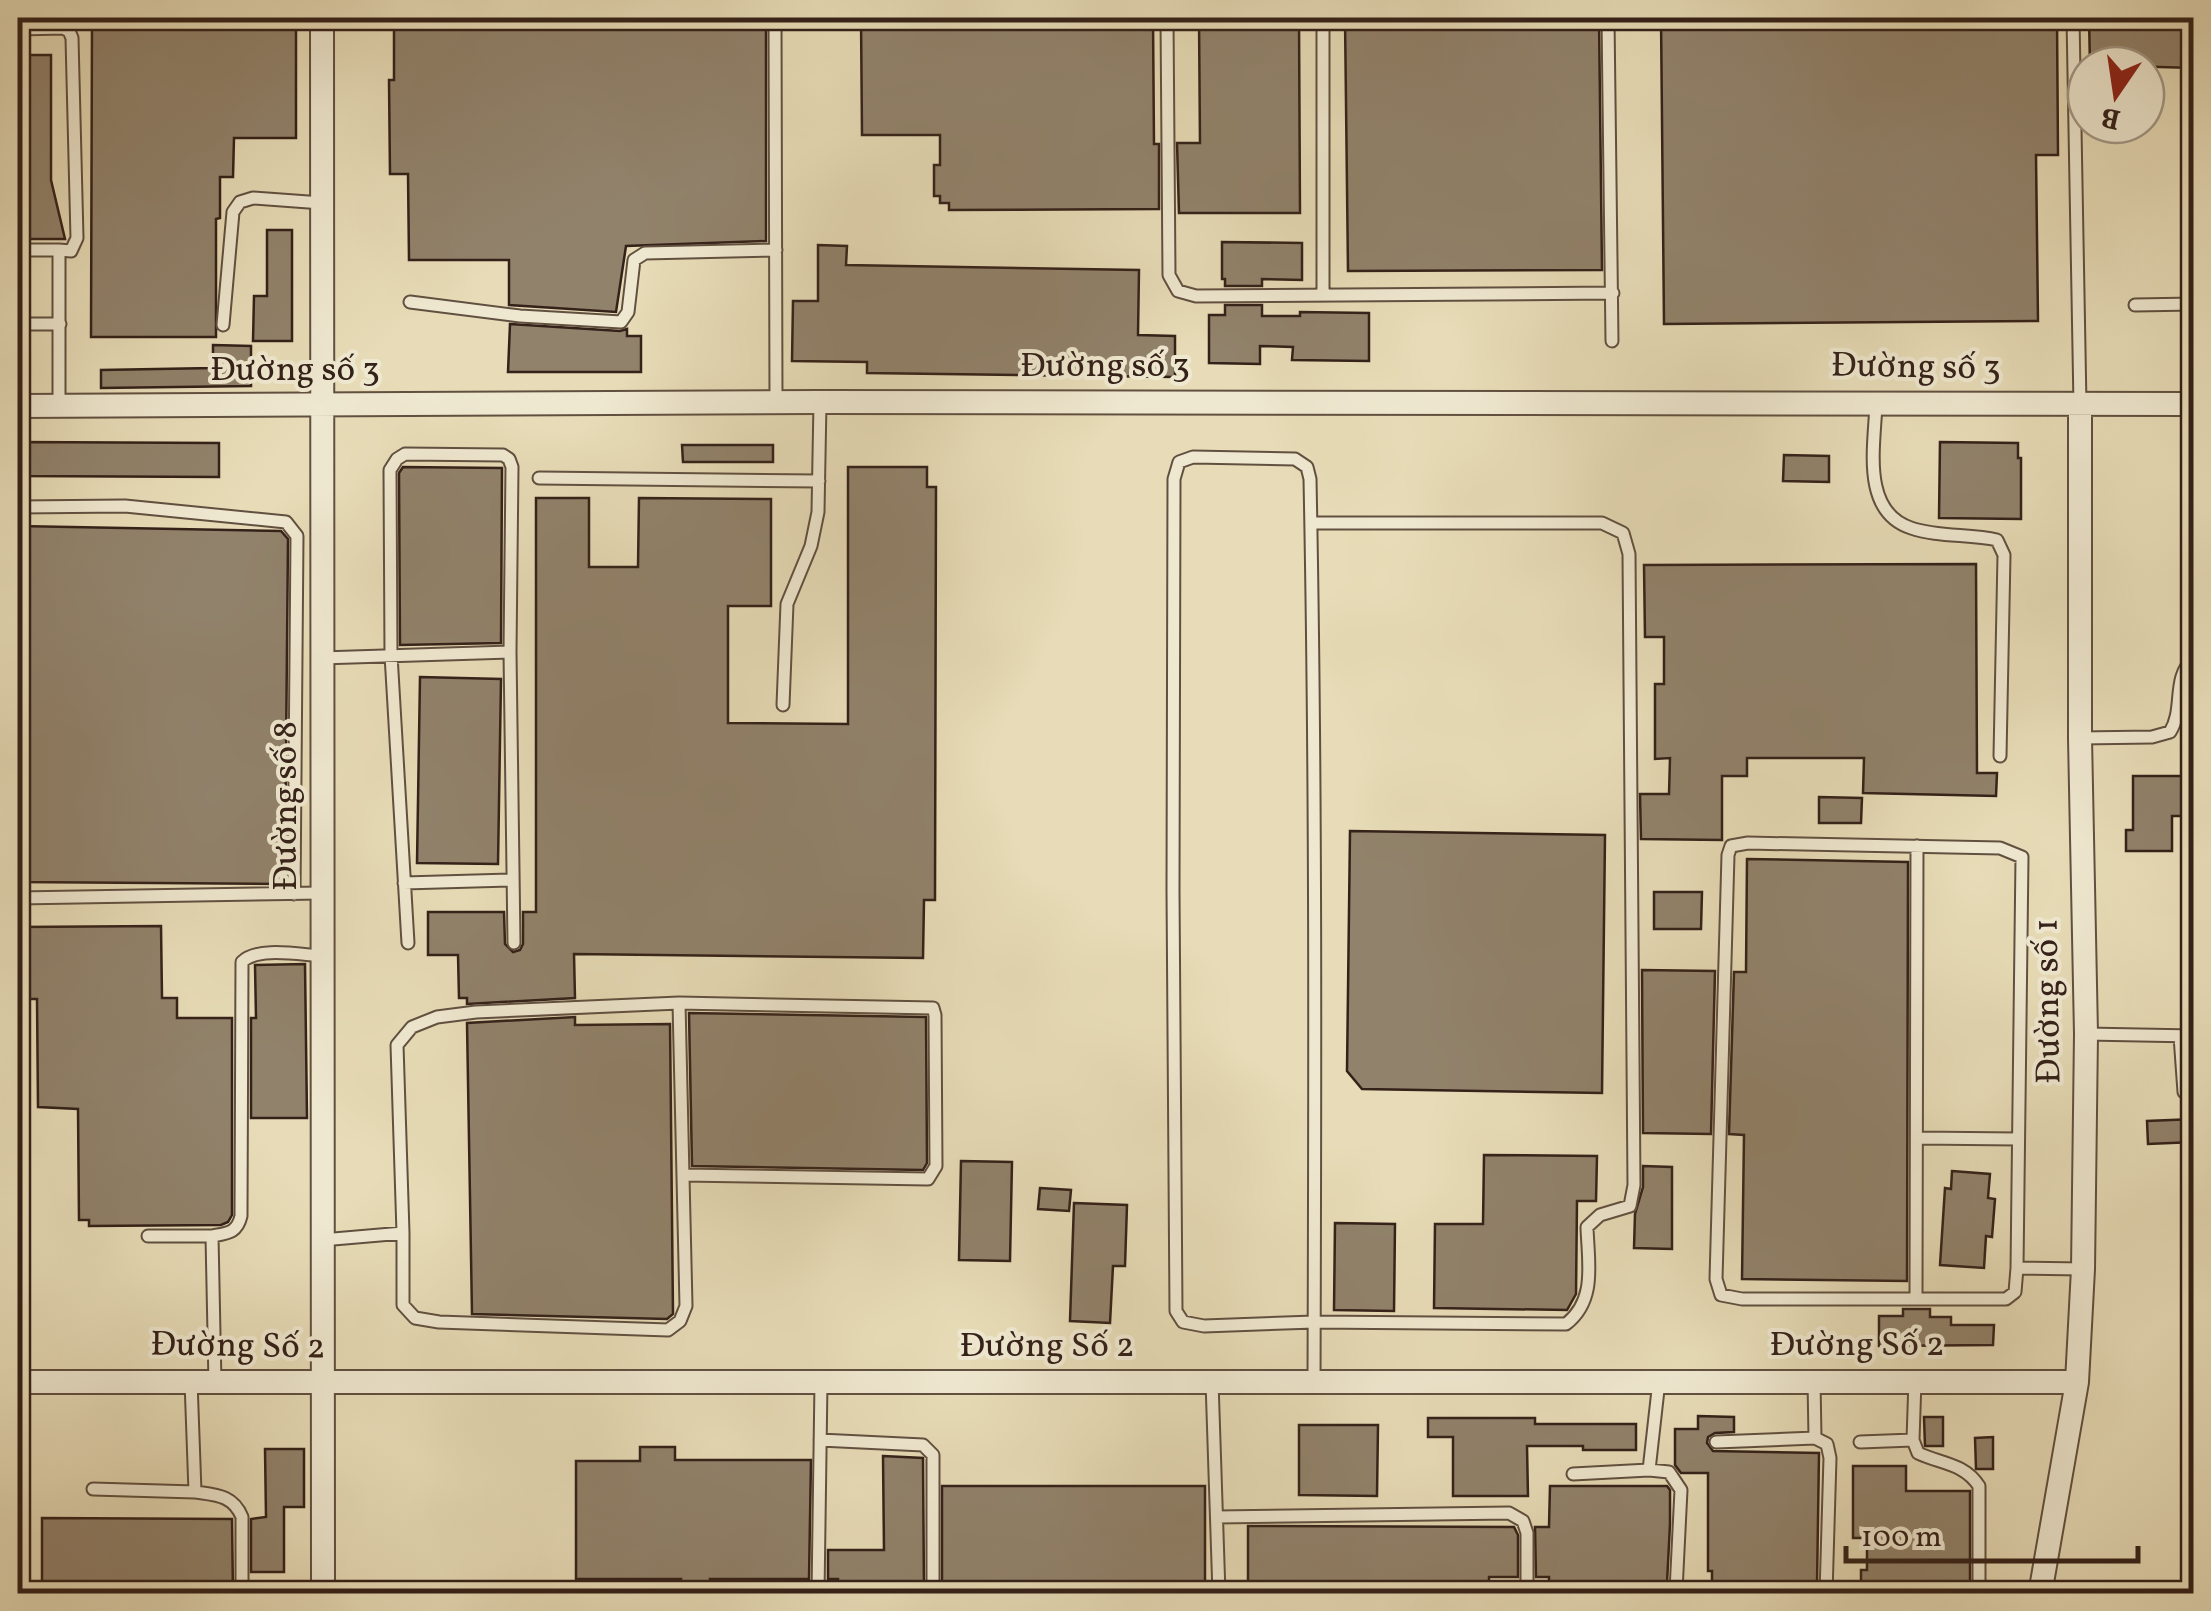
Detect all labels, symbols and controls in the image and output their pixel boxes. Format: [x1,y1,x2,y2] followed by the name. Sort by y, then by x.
[2066,45,2166,145] north arrow
[2097,96,2124,138] text: B
[1020,343,1190,391] street label: Đường số 3
[1831,343,2001,393] street label: Đường số 3
[210,347,380,395] street label: Đường số 3
[263,721,311,891] street label: Đường số 8
[2024,918,2074,1084] street label: Đường số 1
[150,1321,326,1373] street label: Đường Số 2
[1769,1322,1945,1370] street label: Đường Số 2
[959,1323,1135,1371] street label: Đường Số 2
[1846,1501,2138,1563] scale bar
[1861,1517,1942,1559] text: 100 m

